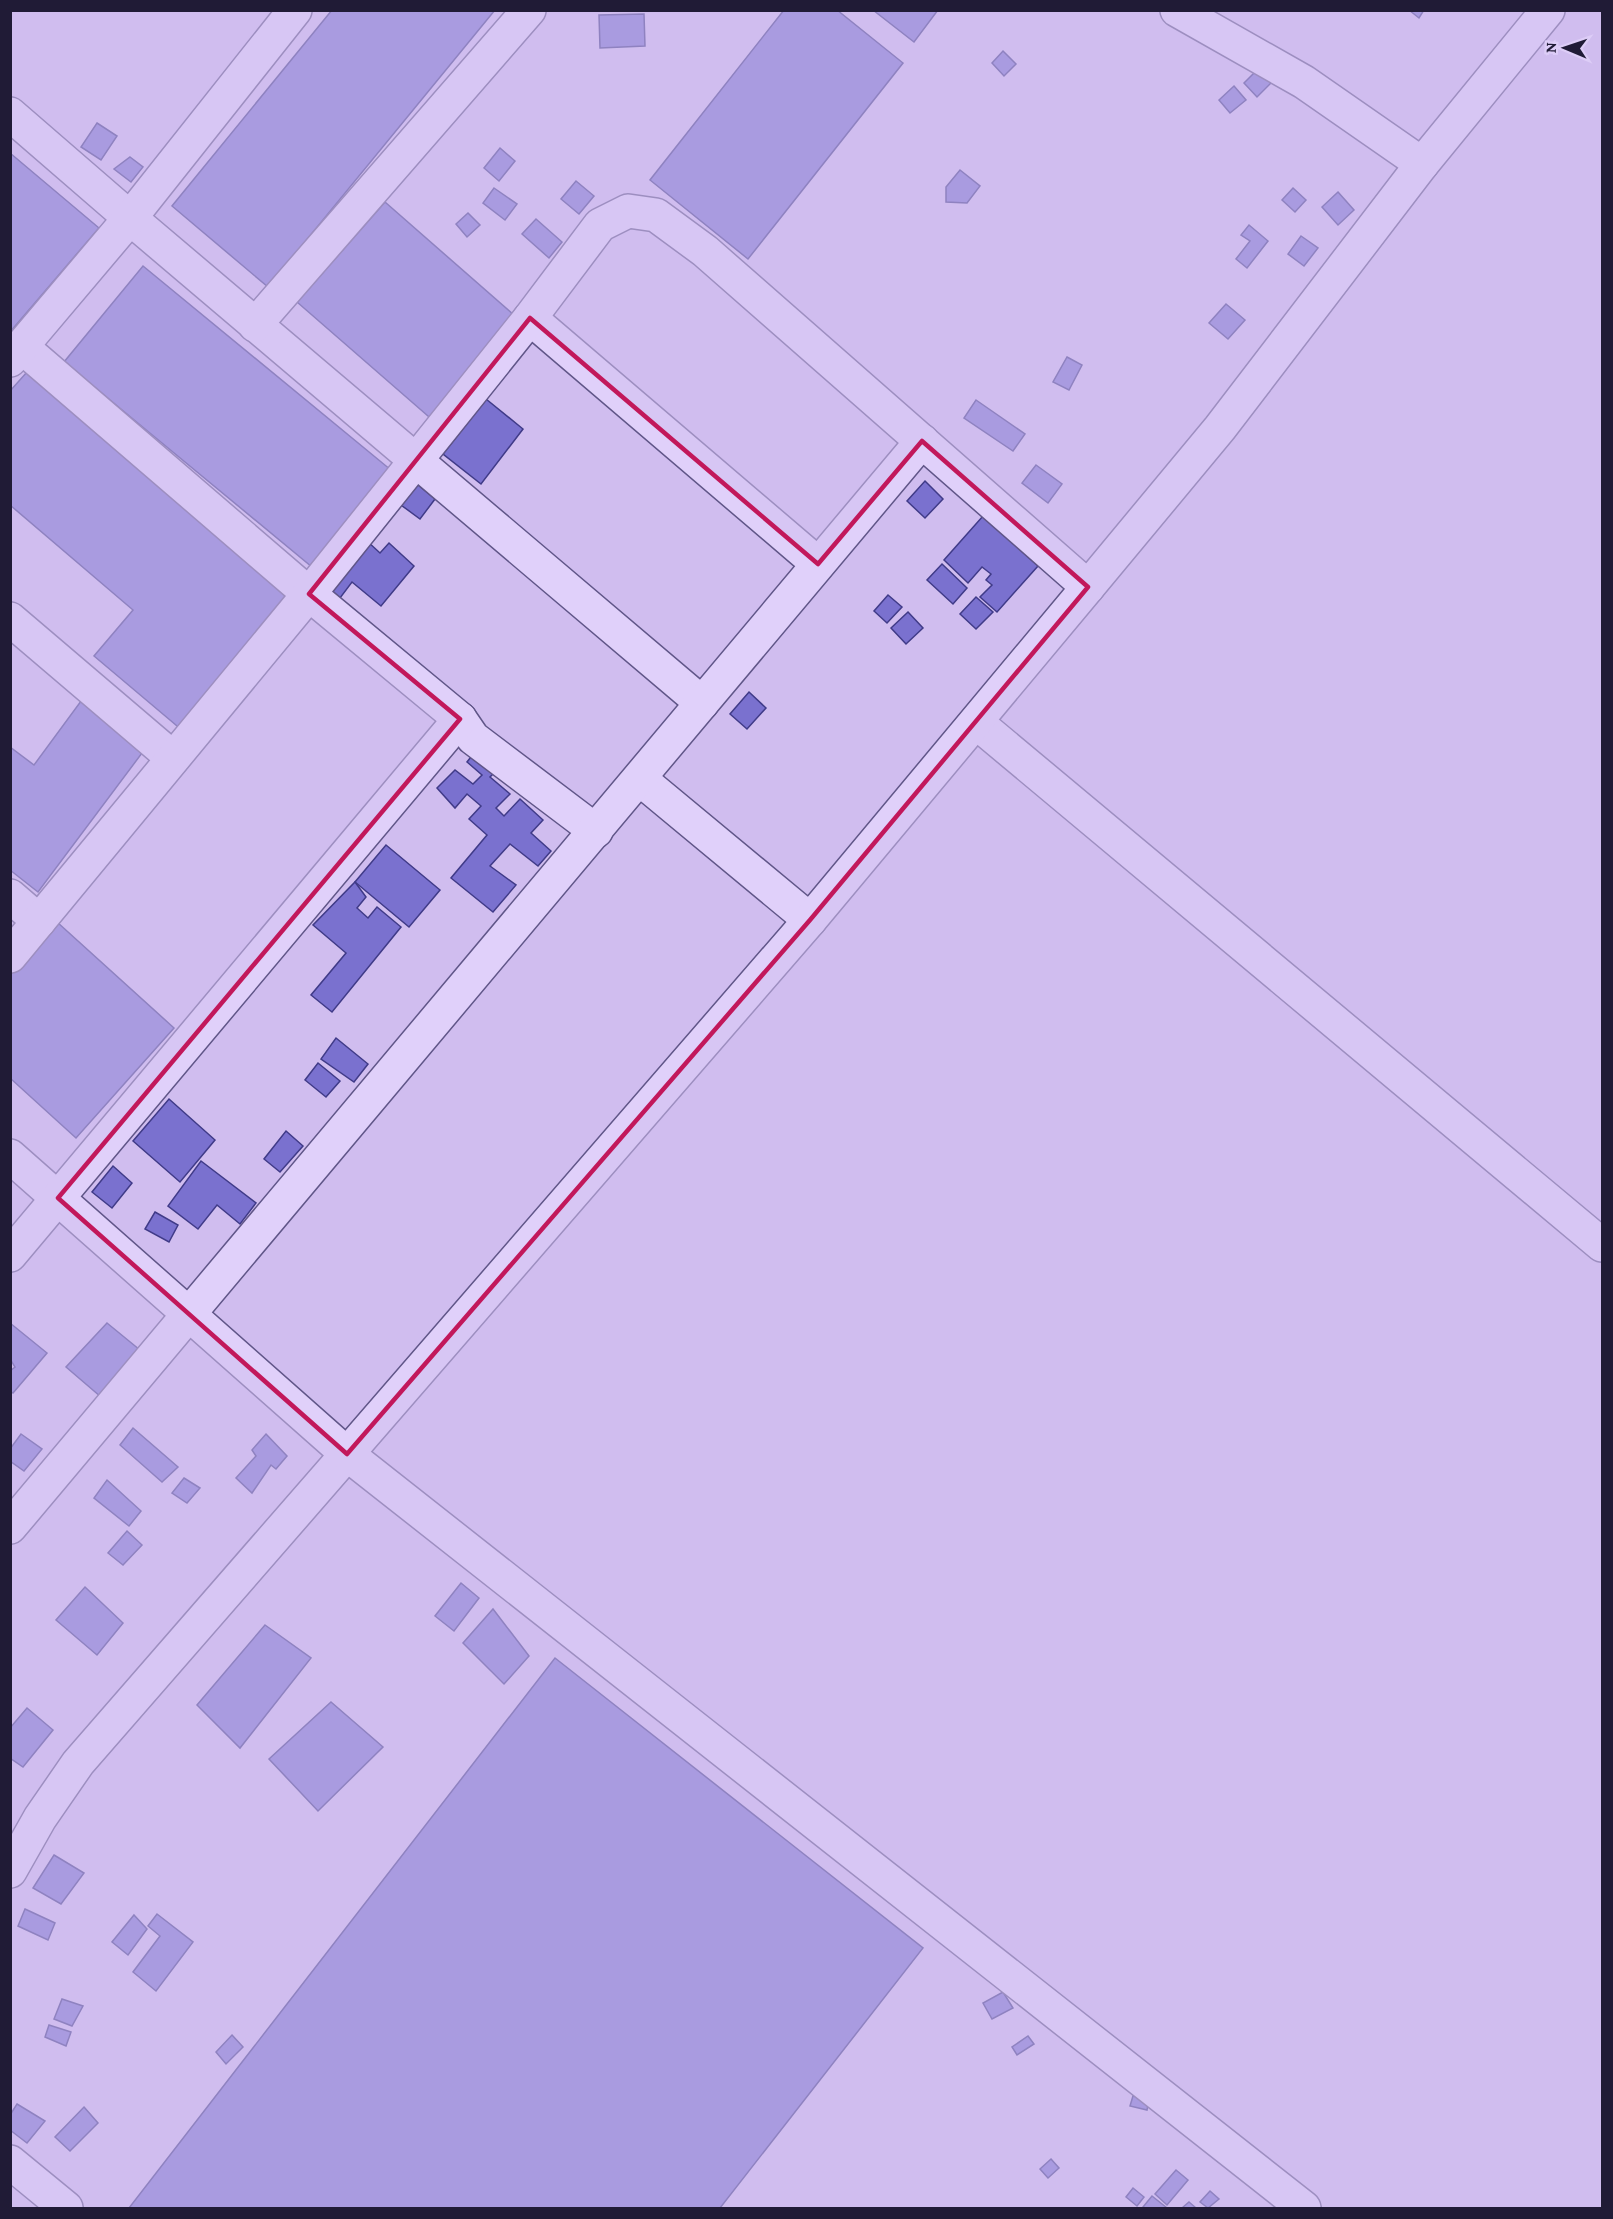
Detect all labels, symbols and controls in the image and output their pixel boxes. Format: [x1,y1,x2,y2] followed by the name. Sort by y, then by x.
[1535,18,1595,78] north arrow
[1542,42,1559,53] text: N

